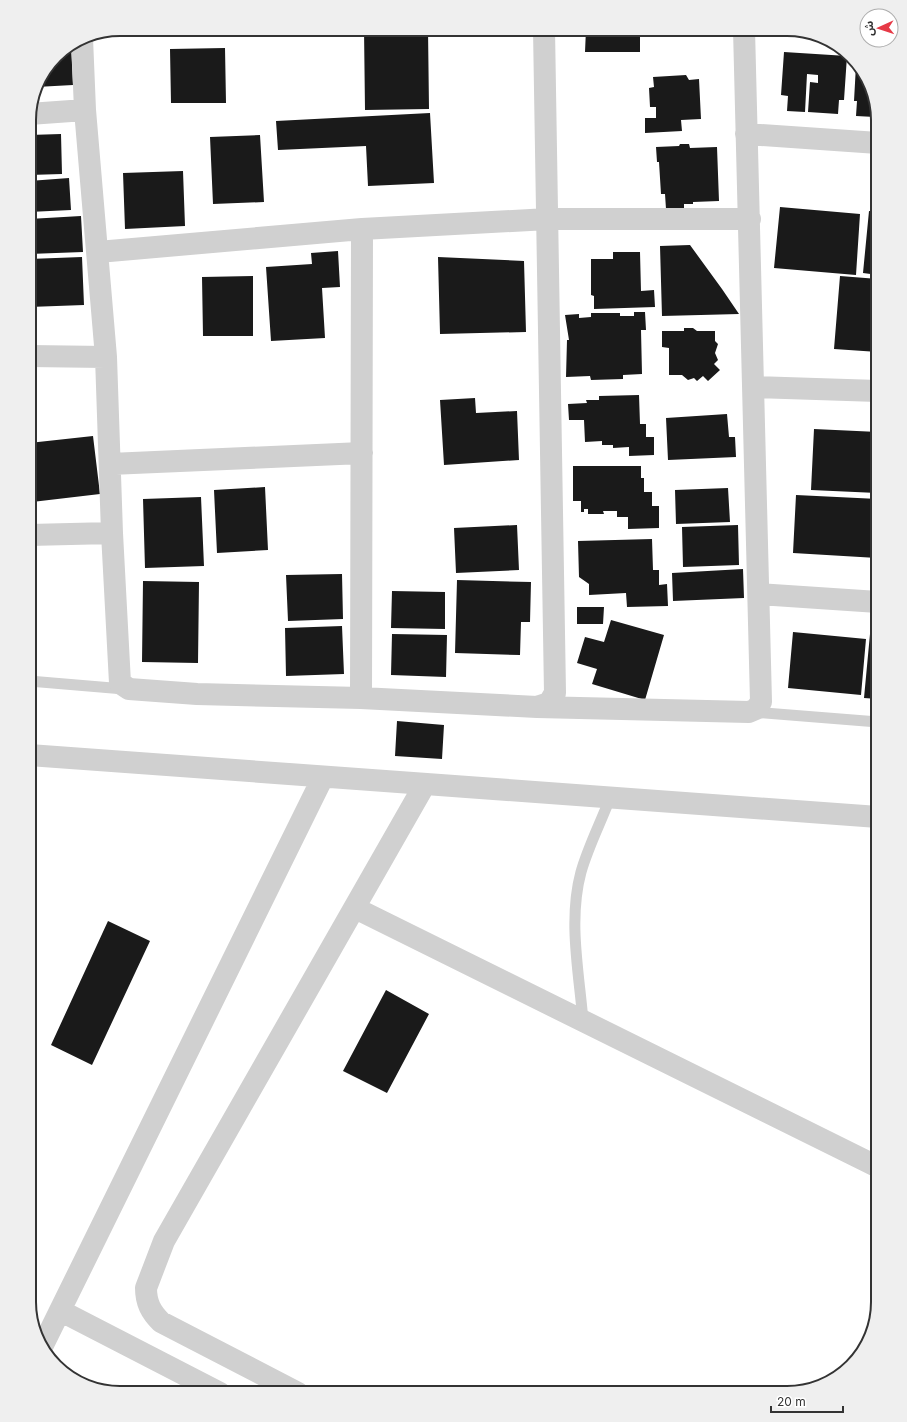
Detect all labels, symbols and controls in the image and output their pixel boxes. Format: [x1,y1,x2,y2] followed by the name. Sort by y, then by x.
[859,8,899,48] north arrow
[862,21,876,36] text: ش
[771,1388,843,1414] scale bar
[777,1394,806,1409] text: 20 m

